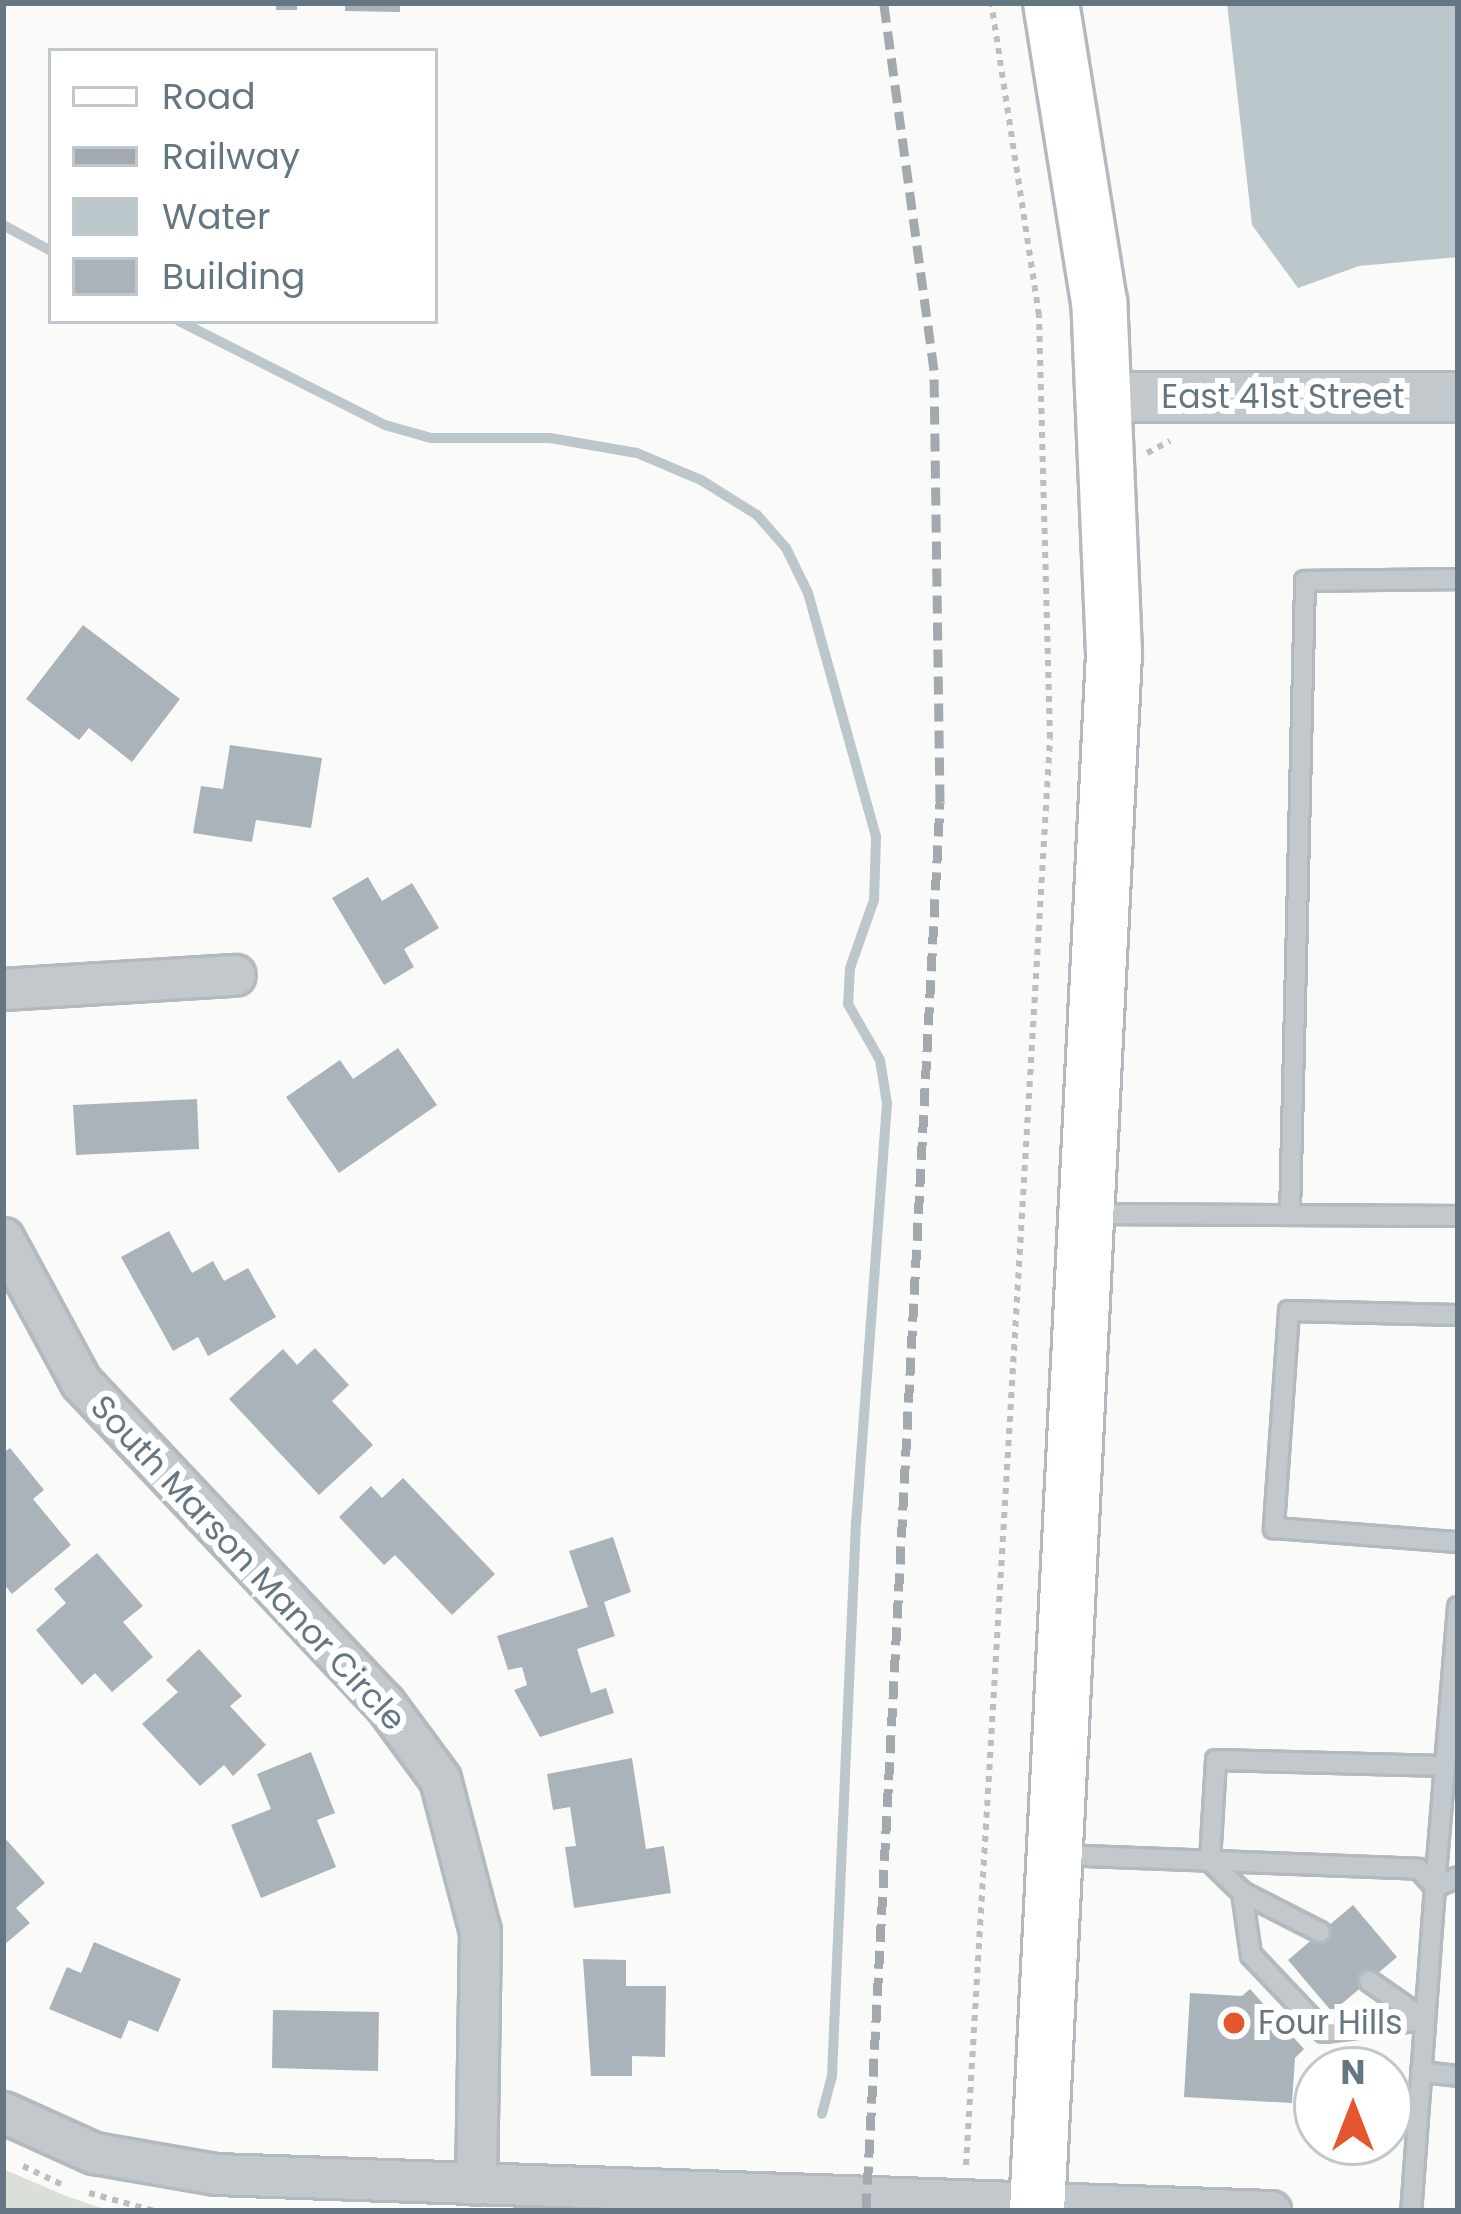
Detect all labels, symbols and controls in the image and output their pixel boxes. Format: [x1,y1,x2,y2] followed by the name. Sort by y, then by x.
[48,48,438,324] legend
[162,71,256,122] text: Road
[162,131,300,182] text: Railway
[162,191,270,242] text: Water
[162,251,305,302] text: Building
[1161,377,1405,417] street label: East 41st Street
[82,1387,414,1739] street label: South Marson Manor Circle
[1258,2003,1402,2043] place label: Four Hills
[1221,2010,1247,2036] marker: Four Hills
[1293,2046,1413,2166] north arrow
[1341,2049,1365,2096] text: N

